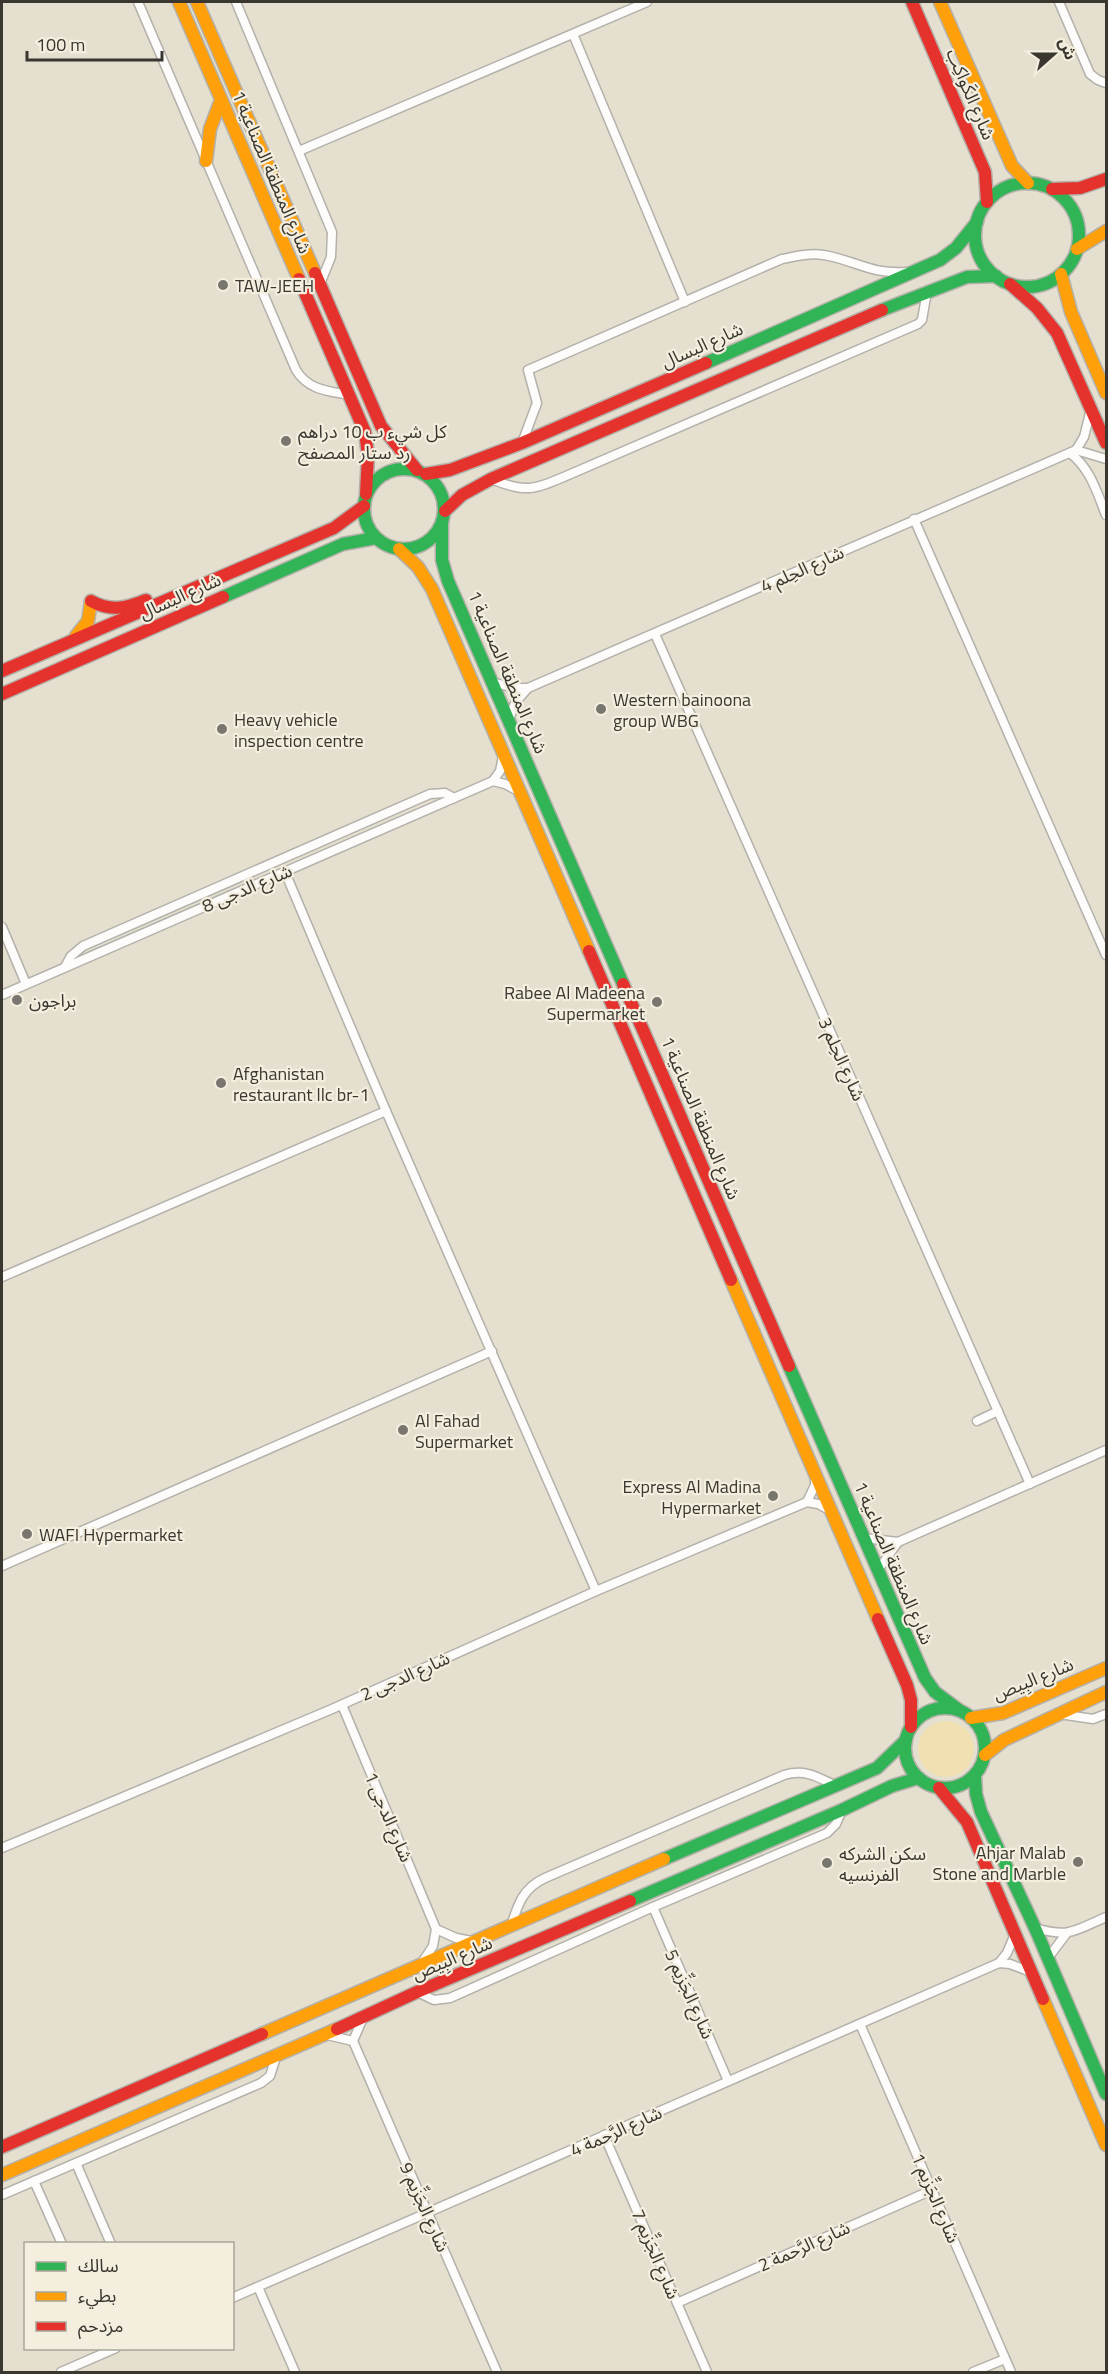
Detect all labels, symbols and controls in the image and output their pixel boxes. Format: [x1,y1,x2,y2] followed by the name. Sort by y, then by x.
[27,24,162,62] scale bar
[1024,24,1084,84] north arrow
[36,31,85,58] text: 100 m
[1053,34,1083,63] text: ش
[939,44,1002,144] street label: شارع الكَواكِب
[224,86,319,258] street label: شارع المنطقة الصناعية 1
[235,272,314,299] place label: TAW-JEEH
[216,278,230,292] marker: TAW-JEEH
[657,315,748,376] street label: شارع البسال
[298,418,447,466] place label: كل شيء ب 10 دراهم رد ستار المصفح
[279,434,293,448] marker: كل شيء ب 10 دراهم رد ستار المصفح
[756,539,849,600] street label: شارع الحِلم 4
[135,566,226,627] street label: شارع البسال
[460,586,555,758] street label: شارع المنطقة الصناعية 1
[613,686,751,734] place label: Western bainoona group WBG
[594,702,608,716] marker: Western bainoona group WBG
[234,706,364,754] place label: Heavy vehicle inspection centre
[215,722,229,736] marker: Heavy vehicle inspection centre
[198,857,297,920] street label: شارع الدجى 8
[504,979,646,1027] place label: Rabee Al Madeena Supermarket
[29,987,76,1014] place label: براجون
[10,993,24,1007] marker: براجون
[650,995,664,1009] marker: Rabee Al Madeena Supermarket
[811,1013,872,1106] street label: شارع الحِلم 3
[653,1032,748,1204] street label: شارع المنطقة الصناعية 1
[233,1060,370,1108] place label: Afghanistan restaurant llc br-1
[214,1076,228,1090] marker: Afghanistan restaurant llc br-1
[415,1407,514,1455] place label: Al Fahad Supermarket
[396,1423,410,1437] marker: Al Fahad Supermarket
[622,1473,762,1521] place label: Express Al Madina Hypermarket
[846,1477,941,1649] street label: شارع المنطقة الصناعية 1
[766,1489,780,1503] marker: Express Al Madina Hypermarket
[39,1521,184,1548] place label: WAFI Hypermarket
[20,1527,34,1541] marker: WAFI Hypermarket
[356,1644,455,1709] street label: شارع الدجى 2
[988,1651,1078,1708] street label: شارع البِيص
[357,1768,420,1867] street label: شارع الدجى 1
[933,1839,1066,1887] place label: Ahjar Malab Stone and Marble
[839,1840,926,1888] place label: سكن الشركه الفرنسيه
[1071,1855,1085,1869] marker: Ahjar Malab Stone and Marble
[820,1856,834,1870] marker: سكن الشركه الفرنسيه
[407,1929,497,1988] street label: شارع البِيص
[657,1945,722,2044] street label: شارع الجَزِّيم 5
[566,2099,667,2164] street label: شارع الرَّحمة 4
[904,2149,967,2248] street label: شارع الجَزِّيم 1
[392,2158,457,2257] street label: شارع الجَزِّيم 9
[624,2205,687,2304] street label: شارع الجَزِّيم 7
[754,2214,855,2279] street label: شارع الرَّحمة 2
[24,2242,234,2350] legend
[78,2252,119,2279] text: سالك
[78,2282,116,2309] text: بطيء
[78,2312,123,2339] text: مزدحم

